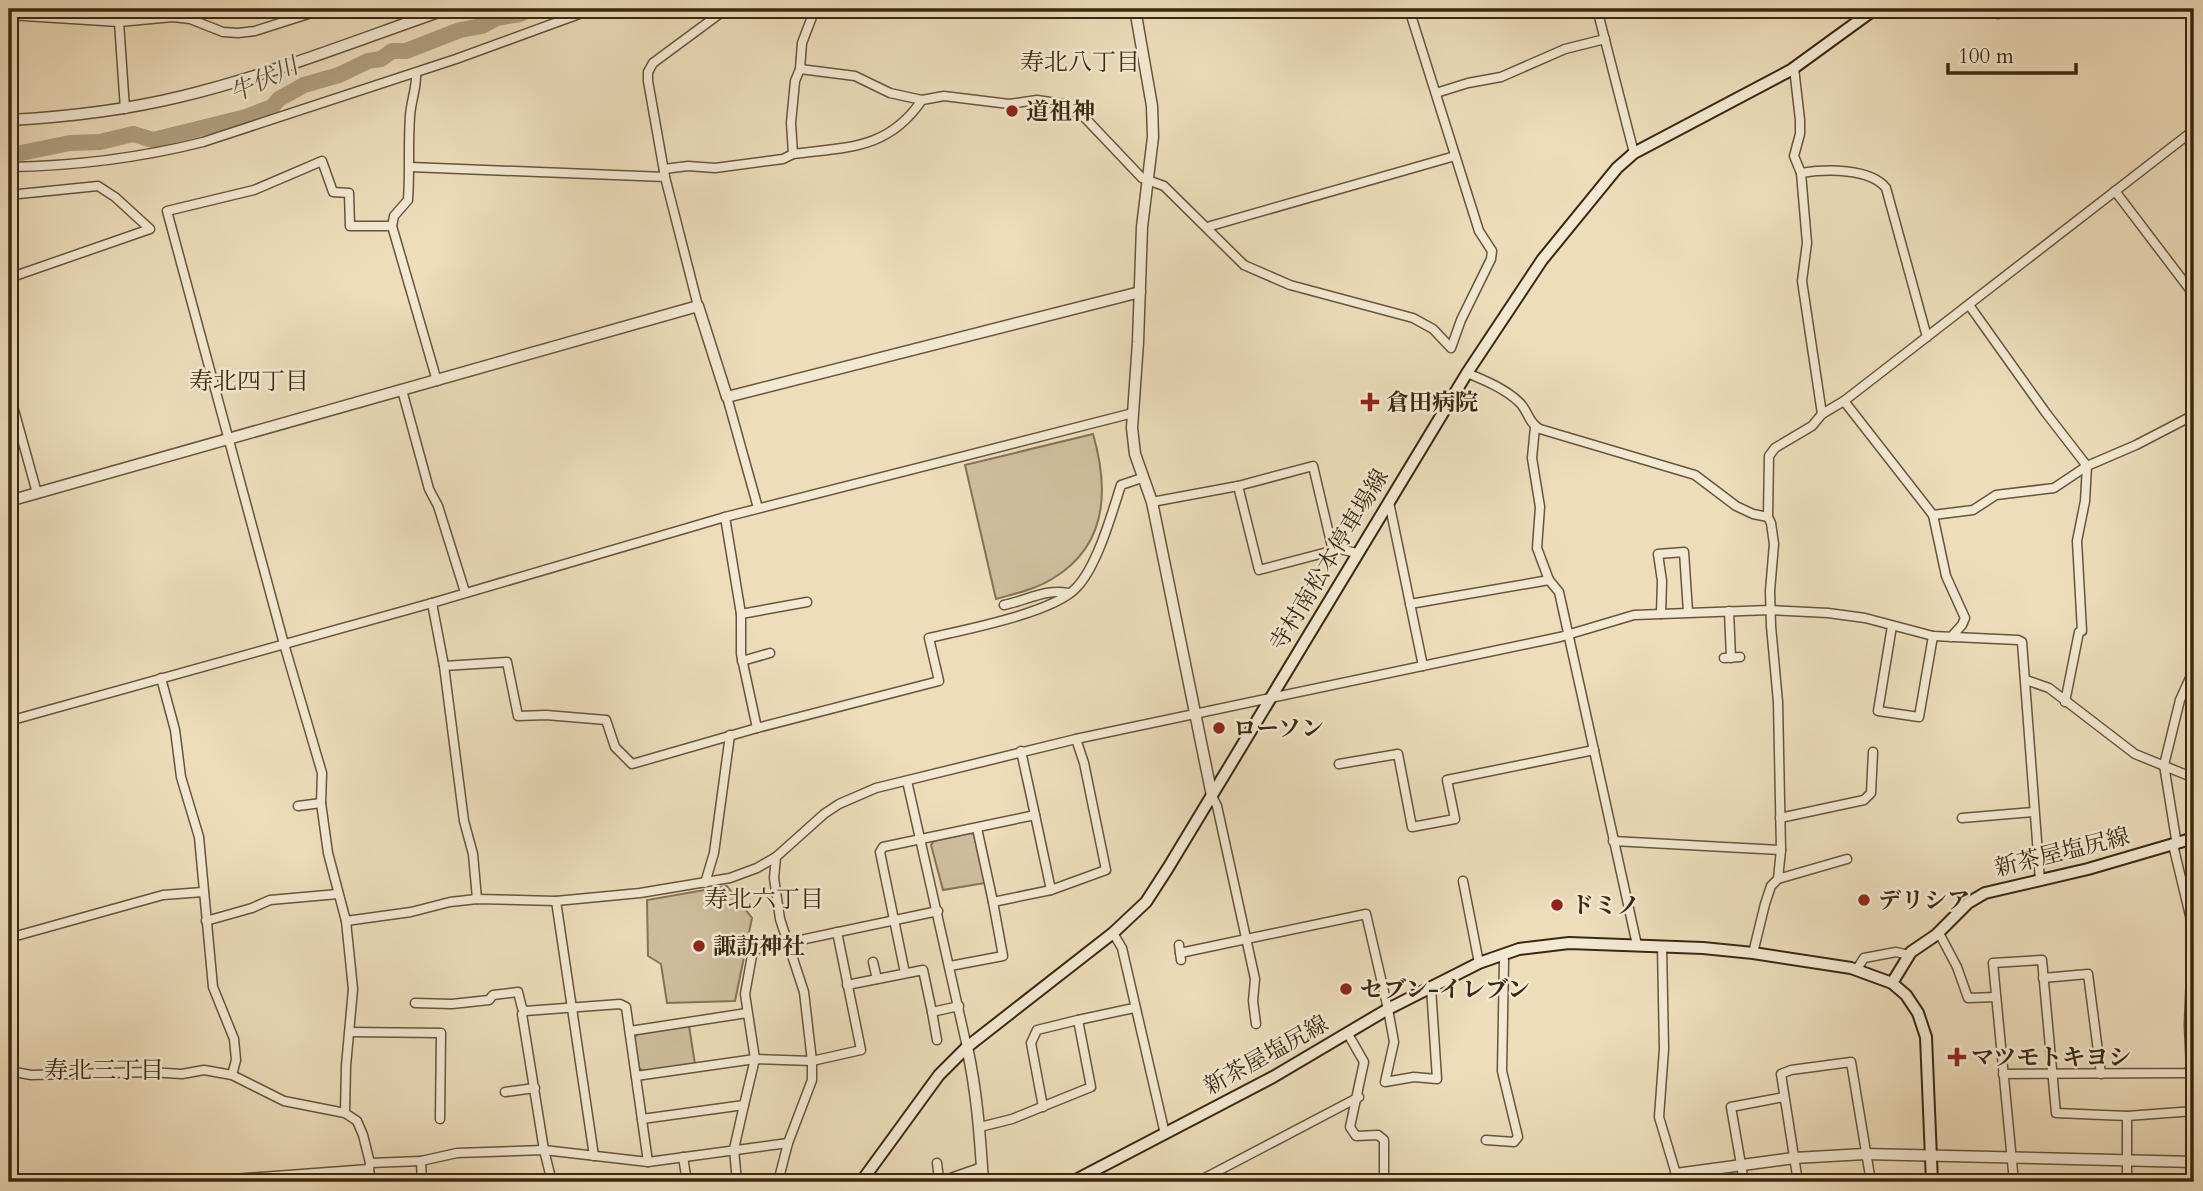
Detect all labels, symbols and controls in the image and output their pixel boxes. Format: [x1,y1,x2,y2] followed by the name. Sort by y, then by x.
[1948,32,2075,76] scale bar
[1958,42,2014,71] text: 100 m
[1020,46,1140,79] district label: 寿北八丁目
[224,49,306,110] water label: 牛伏川
[1026,96,1095,127] place label: 道祖神
[1004,103,1020,119] marker: 道祖神
[189,365,309,398] district label: 寿北四丁目
[1386,387,1478,418] place label: 倉田病院
[1360,392,1380,412] marker: 倉田病院
[1262,463,1396,657] street label: 寺村南松本停車場線
[1233,713,1324,744] place label: ローソン
[1211,720,1227,736] marker: ローソン
[1991,820,2133,884] street label: 新茶屋塩尻線
[704,883,824,916] district label: 寿北六丁目
[1878,885,1970,916] place label: デリシア
[1571,890,1640,921] place label: ドミノ
[1856,892,1872,908] marker: デリシア
[1549,897,1565,913] marker: ドミノ
[713,931,805,962] place label: 諏訪神社
[691,938,707,954] marker: 諏訪神社
[1360,974,1530,1005] place label: セブン-イレブン
[1338,981,1354,997] marker: セブン-イレブン
[1198,1008,1334,1102] street label: 新茶屋塩尻線
[1971,1042,2131,1073] place label: マツモトキヨシ
[1949,1049,1965,1065] marker: マツモトキヨシ
[44,1054,164,1087] district label: 寿北三丁目

